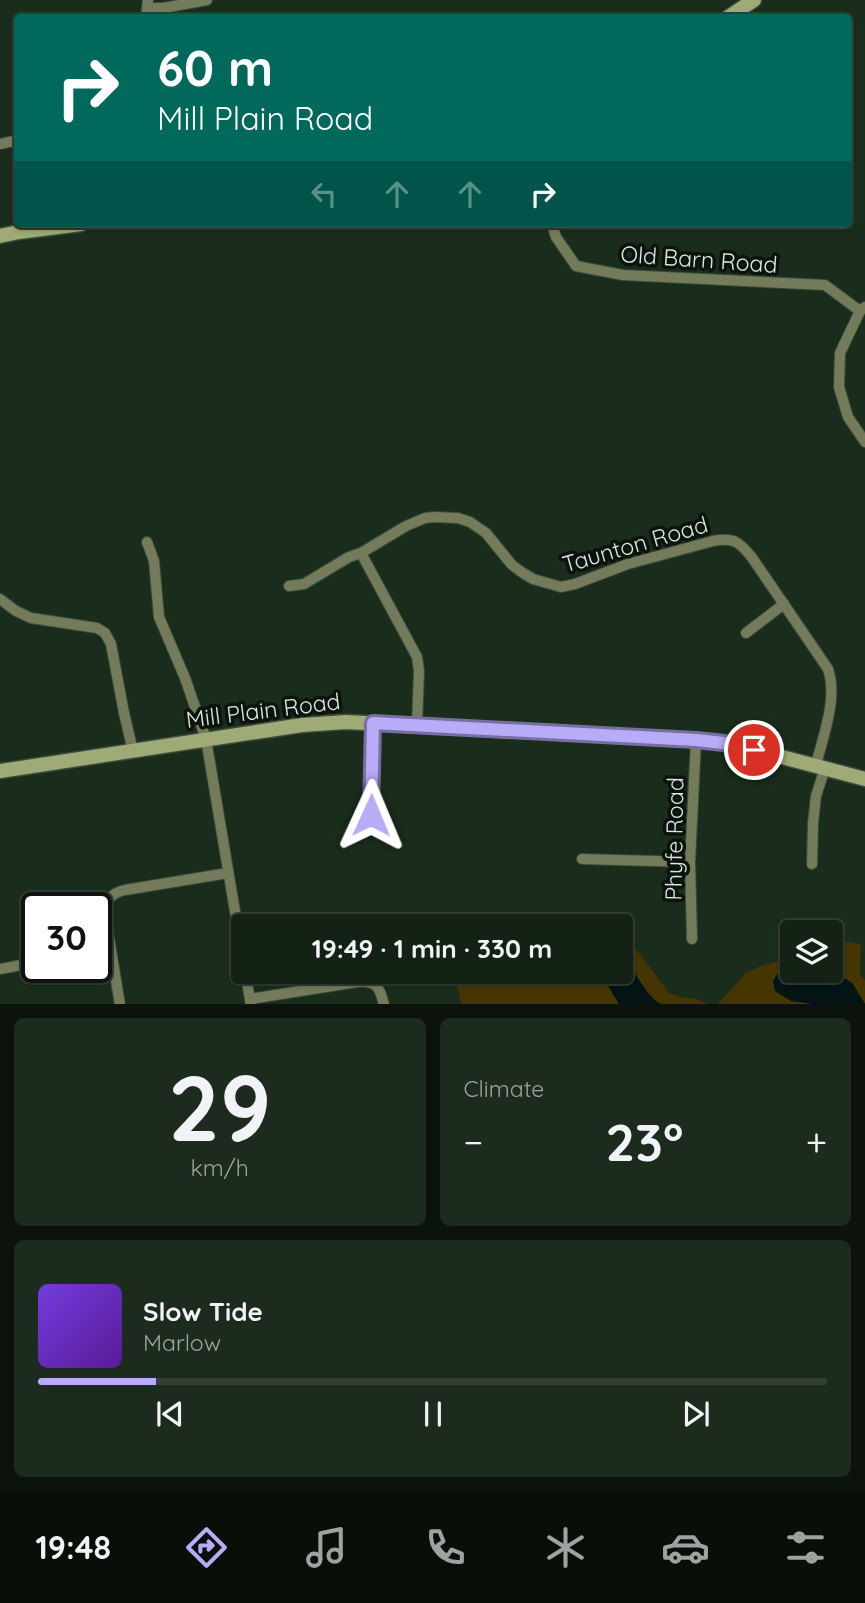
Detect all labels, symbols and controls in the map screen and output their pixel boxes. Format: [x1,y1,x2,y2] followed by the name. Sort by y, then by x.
[157,37,273,98] text: 60 m
[42,42,133,133] icon: right
[157,98,373,138] text: Mill Plain Road
[305,175,343,213] icon: left
[378,175,416,213] icon: ahead
[451,175,489,213] icon: ahead
[524,175,562,213] icon: right
[620,239,778,279] street label: Old Barn Road
[559,509,711,579] street label: Taunton Road
[184,686,342,734] street label: Mill Plain Road
[724,720,784,780] pin
[735,731,773,769] icon: arrive
[658,777,690,901] street label: Phyfe Road
[334,778,408,852] position arrow
[21,892,112,983] speed limit sign: 30
[780,920,843,983] map controls
[780,920,843,983] button: layers
[312,932,552,965] text: 19:49 · 1 min · 330 m
[168,1050,271,1164] text: 29
[464,1074,544,1103] text: Climate
[605,1109,683,1174] text: 23°
[464,1118,483,1166] text: −
[806,1118,827,1166] text: +
[191,1153,249,1182] text: km/h
[143,1295,263,1328] text: Slow Tide
[143,1328,221,1357] text: Marlow
[151,1395,189,1433] icon: previous
[414,1395,452,1433] icon: pause
[677,1395,715,1433] icon: next
[182,1523,231,1572] icon: directions
[302,1523,351,1572] icon: music
[421,1523,470,1572] icon: phone
[541,1523,590,1572] icon: climate
[661,1523,710,1572] icon: car
[781,1523,830,1572] icon: filters
[35,1527,111,1567] text: 19:48

